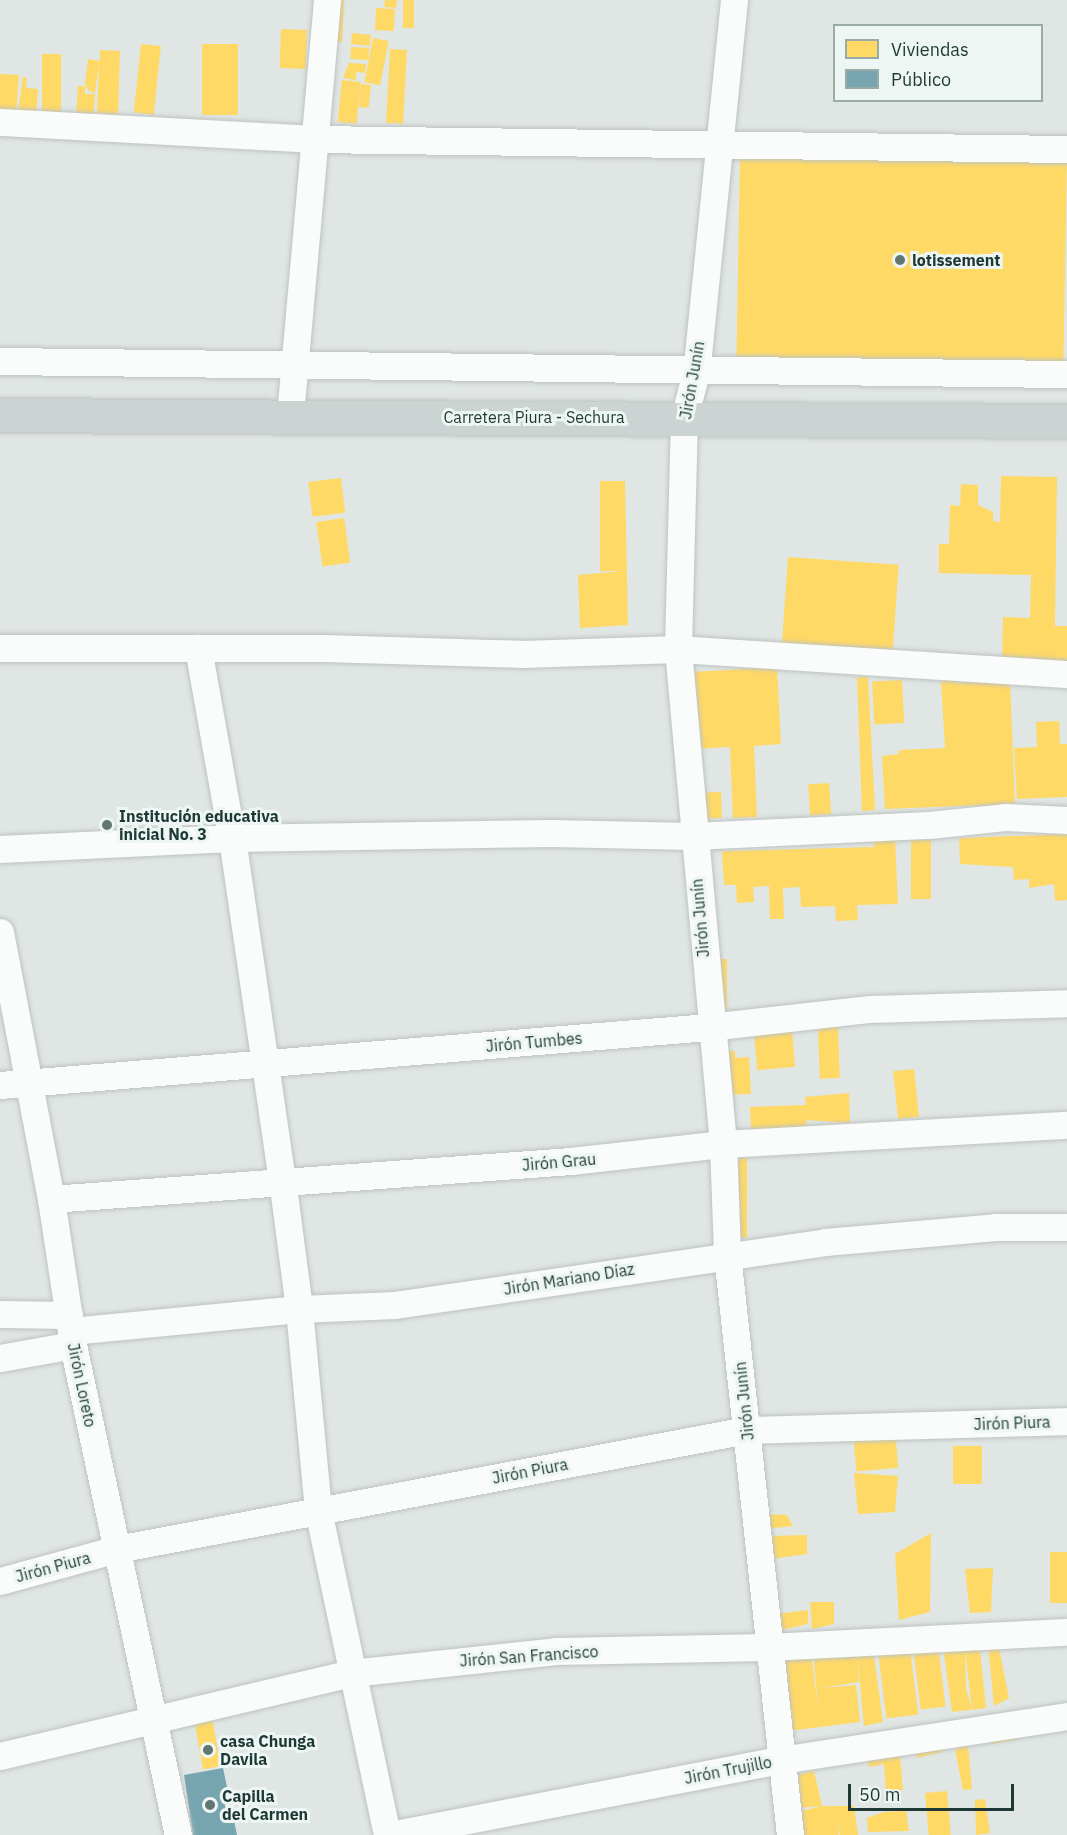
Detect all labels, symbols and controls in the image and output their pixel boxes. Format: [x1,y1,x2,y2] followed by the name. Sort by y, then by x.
[833,24,1043,102] legend
[891,38,969,61] text: Viviendas
[891,68,951,91] text: Público
[912,250,1000,270] place label: lotissement
[893,253,907,267] marker: lotissement
[676,339,708,421] street label: Jirón Junín
[443,407,625,427] street label: Carretera Piura - Sechura
[119,806,279,844] place label: Institución educativa inicial No. 3
[100,818,114,832] marker: Institución educativa inicial No. 3
[687,878,713,958] street label: Jirón Junín
[485,1028,583,1056] street label: Jirón Tumbes
[521,1149,597,1175] street label: Jirón Grau
[502,1259,636,1299] street label: Jirón Mariano Díaz
[64,1341,100,1429] street label: Jirón Loreto
[730,1361,758,1441] street label: Jirón Junín
[973,1412,1051,1434] street label: Jirón Piura
[490,1454,570,1488] street label: Jirón Piura
[13,1548,93,1586] street label: Jirón Piura
[459,1642,599,1670] street label: Jirón San Francisco
[220,1731,315,1769] place label: casa Chunga Davila
[201,1743,215,1757] marker: casa Chunga Davila
[683,1752,773,1788] street label: Jirón Trujillo
[851,1772,1018,1810] scale bar
[859,1783,901,1806] text: 50 m
[222,1786,308,1824] place label: Capilla del Carmen
[203,1798,217,1812] marker: Capilla del Carmen

